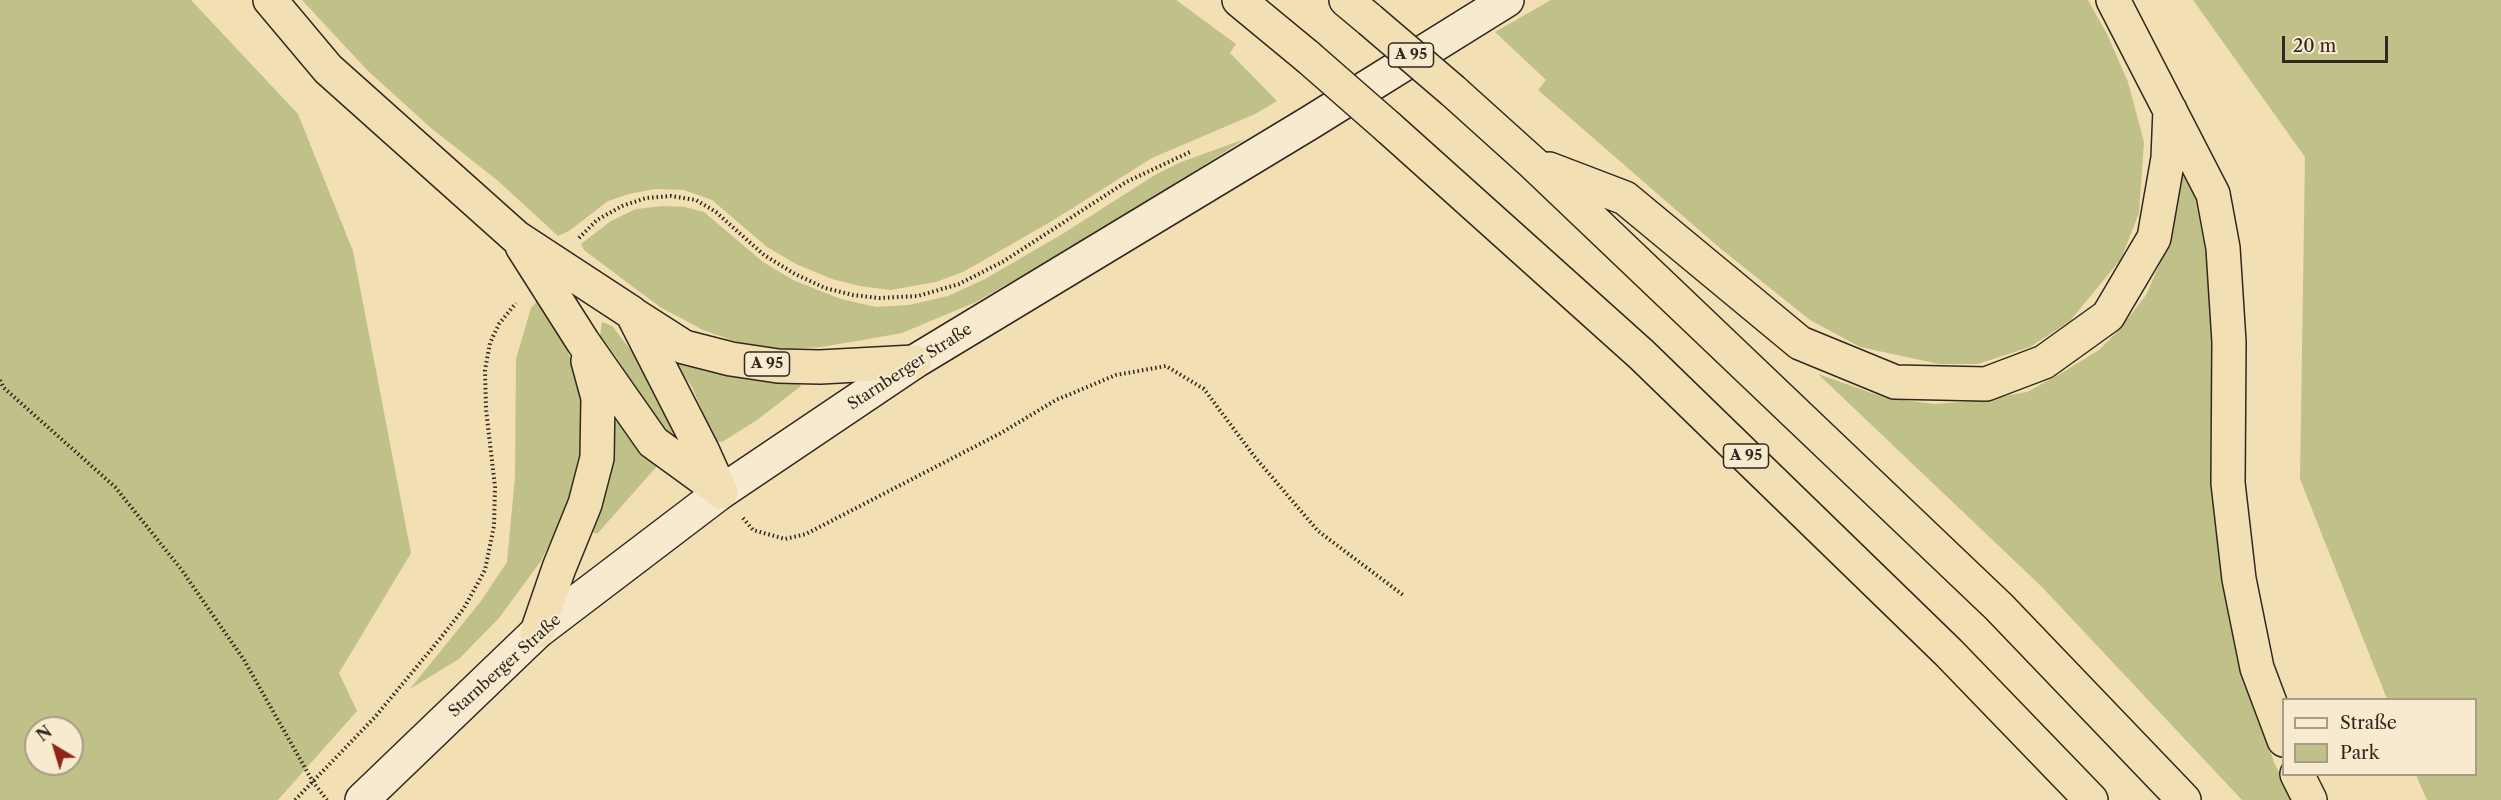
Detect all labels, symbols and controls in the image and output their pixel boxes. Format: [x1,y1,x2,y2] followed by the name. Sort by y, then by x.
[2285,24,2392,62] scale bar
[2293,35,2336,57] text: 20 m
[1388,43,1434,67] road number: A 95
[844,320,976,414] street label: Starnberger Straße
[744,352,789,376] road number: A 95
[1724,444,1768,468] road number: A 95
[445,611,565,721] street label: Starnberger Straße
[2282,698,2477,776] legend
[2340,712,2397,734] text: Straße
[24,716,84,776] north arrow
[33,721,56,746] text: N
[2340,742,2379,764] text: Park

